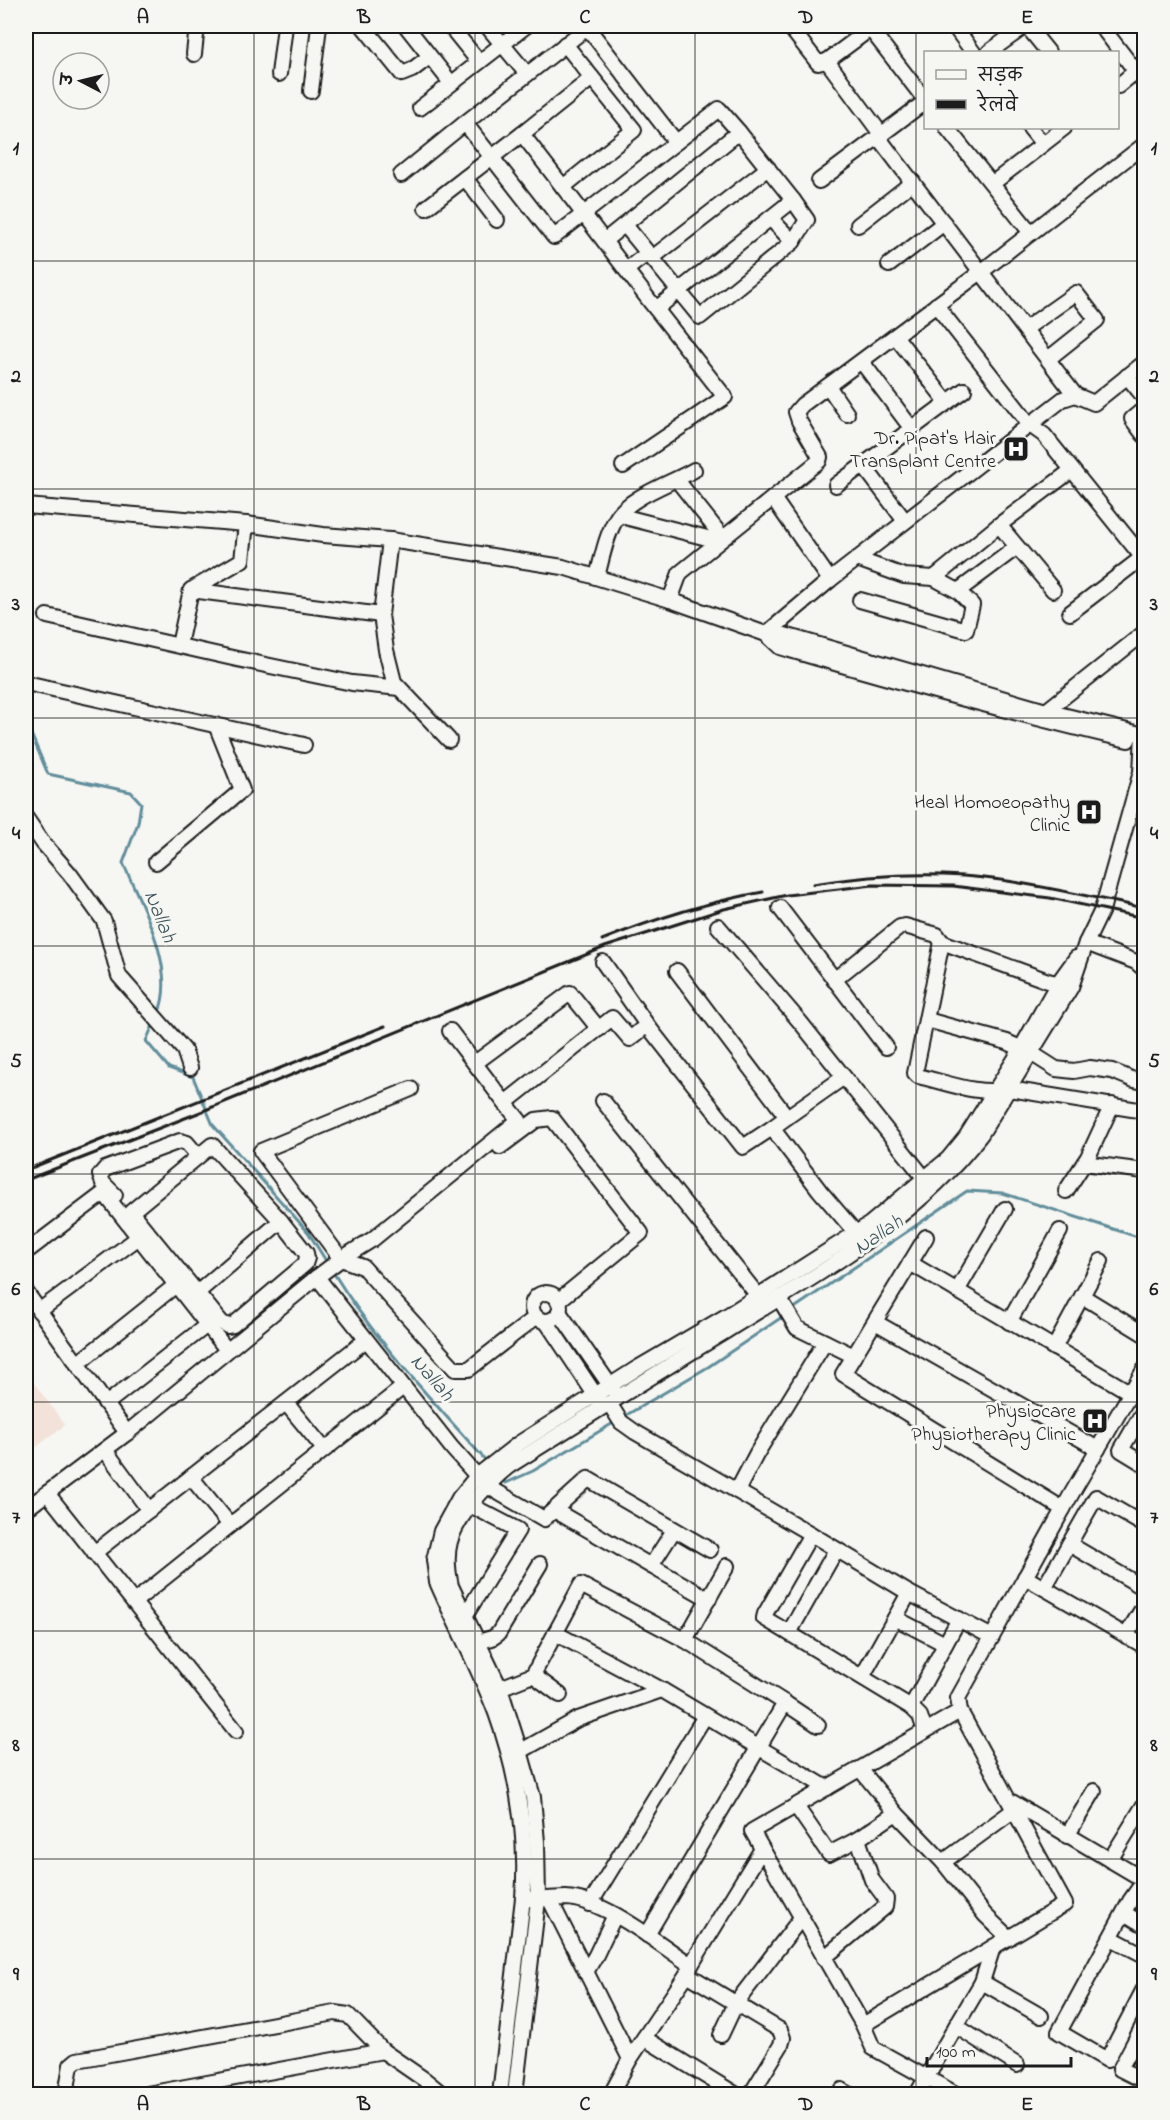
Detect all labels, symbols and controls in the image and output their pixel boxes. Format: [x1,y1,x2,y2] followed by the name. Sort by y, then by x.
[137,4,149,33] text: A
[356,4,371,33] text: B
[580,4,591,33] text: C
[798,4,813,33] text: D
[1021,4,1033,33] text: E
[51,51,111,111] north arrow
[924,51,1119,129] legend
[977,64,1023,90] text: सड़क
[55,71,81,88] text: उ
[976,89,1019,120] text: रेलवे
[13,135,20,164] text: 1
[1151,135,1158,164] text: 1
[10,363,21,392] text: 2
[1148,363,1159,392] text: 2
[850,425,997,477] place label: Dr. Pipat's Hair Transplant Centre
[1001,434,1031,464] hospital icon: Dr. Pipat's Hair Transplant Centre
[11,591,20,620] text: 3
[1149,591,1158,620] text: 3
[914,789,1070,841] place label: Heal Homoeopathy Clinic
[1074,797,1104,827] hospital icon: Heal Homoeopathy Clinic
[12,820,21,849] text: 4
[1150,820,1159,849] text: 4
[135,886,184,948] water label: Nallah
[10,1048,22,1077] text: 5
[1148,1048,1160,1077] text: 5
[848,1208,911,1263] water label: Nallah
[12,1276,21,1305] text: 6
[1150,1276,1159,1305] text: 6
[402,1348,461,1409] water label: Nallah
[911,1398,1076,1450] place label: Physiocare Physiotherapy Clinic
[1080,1406,1110,1436] hospital icon: Physiocare Physiotherapy Clinic
[12,1504,21,1533] text: 7
[1150,1504,1159,1533] text: 7
[11,1732,20,1761] text: 8
[1149,1732,1158,1761] text: 8
[12,1961,20,1990] text: 9
[1150,1961,1158,1990] text: 9
[927,2030,1071,2068] scale bar
[936,2040,976,2066] text: 100 m
[137,2091,149,2120] text: A
[356,2091,371,2120] text: B
[580,2091,591,2120] text: C
[798,2091,813,2120] text: D
[1021,2091,1033,2120] text: E

